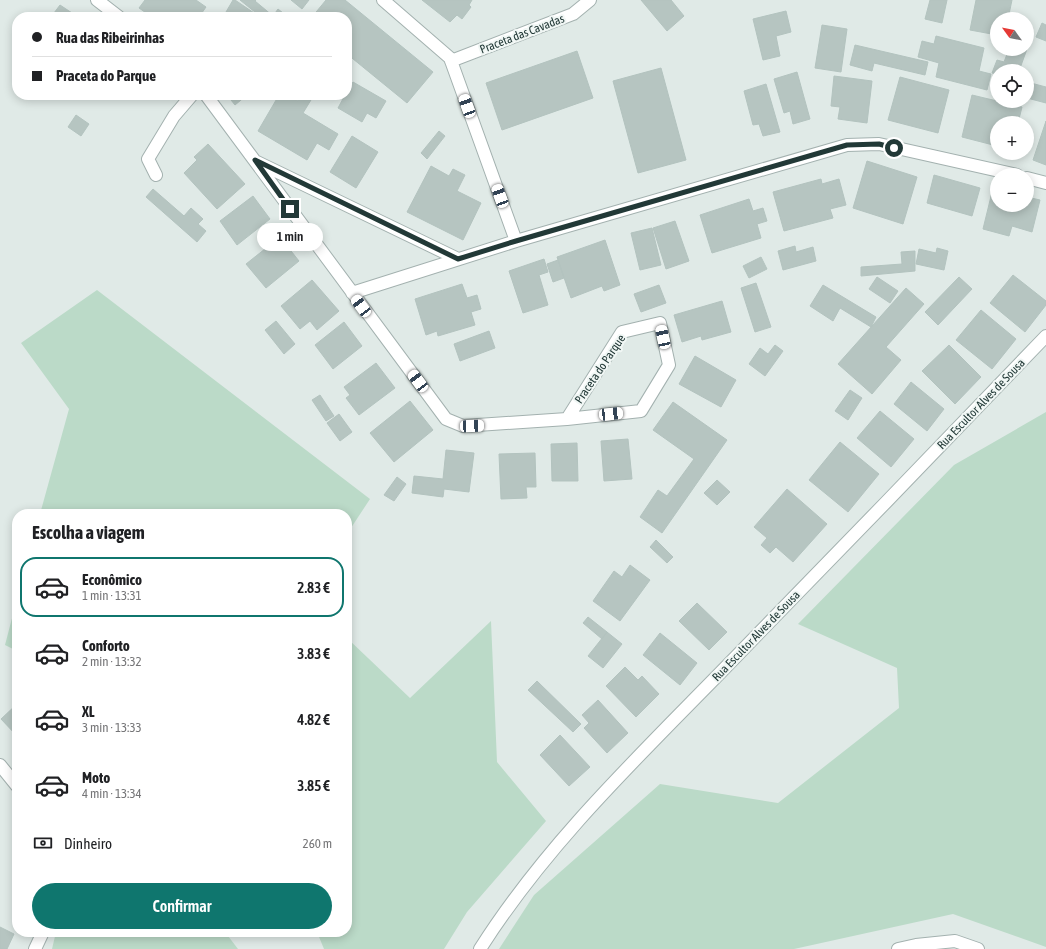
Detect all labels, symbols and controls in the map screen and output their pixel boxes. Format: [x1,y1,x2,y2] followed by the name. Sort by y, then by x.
[478,11,566,57] street label: Praceta das Cavadas
[990,12,1034,56] north arrow
[990,12,1034,212] map controls
[56,29,164,46] text: Rua das Ribeirinhas
[990,64,1034,108] button: locate
[56,67,156,84] text: Praceta do Parque
[457,93,477,119] car
[990,116,1034,160] button: +
[885,139,903,157] route start
[990,168,1034,212] button: −
[490,183,510,209] car
[281,200,299,218] route end
[257,223,323,251] callout: 1 min
[277,229,303,244] text: 1 min
[349,293,373,319] car
[655,324,671,350] car
[572,332,628,406] street label: Praceta do Parque
[934,356,1028,452] street label: Rua Escultor Alves de Sousa
[406,368,430,394] car
[598,407,624,421] car
[460,420,484,432] car
[32,522,145,543] text: Escolha a viagem
[34,569,70,605] icon: car
[82,571,142,588] text: Econômico
[297,579,330,596] text: 2.83 €
[82,588,142,603] text: 1 min · 13:31
[709,588,803,684] street label: Rua Escultor Alves de Sousa
[34,635,70,671] icon: car
[82,637,130,654] text: Conforto
[297,645,330,662] text: 3.83 €
[82,654,142,669] text: 2 min · 13:32
[34,701,70,737] icon: car
[82,703,95,720] text: XL
[297,711,330,728] text: 4.82 €
[82,720,142,735] text: 3 min · 13:33
[34,767,70,803] icon: car
[82,769,110,786] text: Moto
[297,777,330,794] text: 3.85 €
[82,786,142,801] text: 4 min · 13:34
[32,832,54,854] icon: cash
[64,835,112,852] text: Dinheiro
[303,836,332,851] text: 260 m
[32,883,332,929] button: Confirmar

